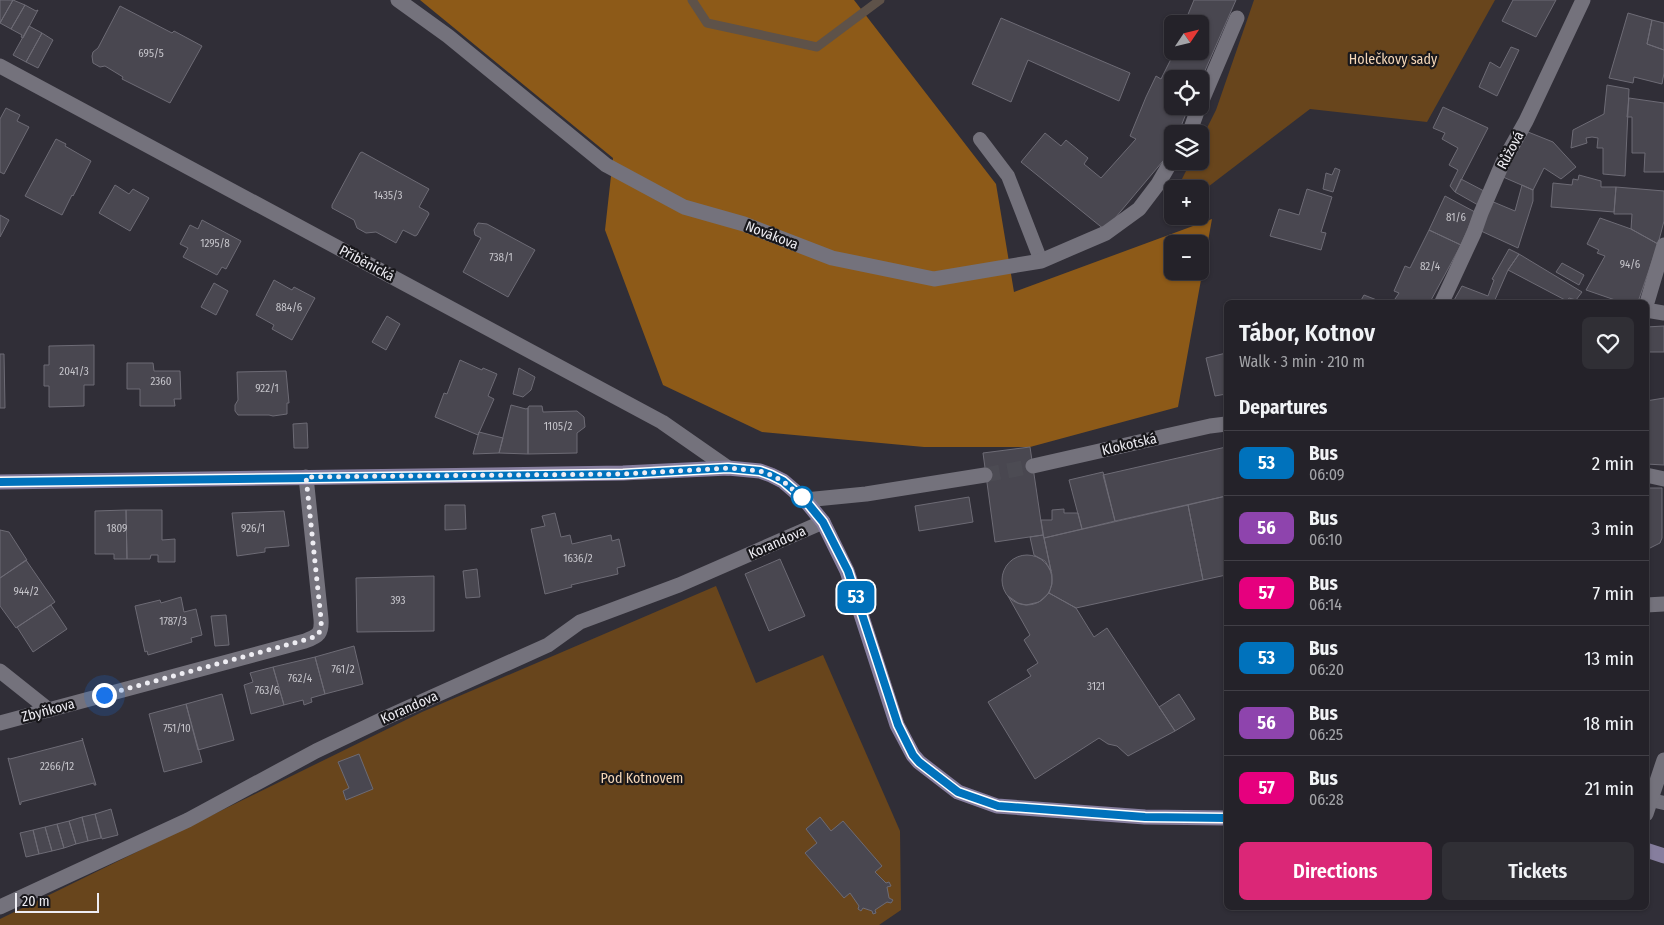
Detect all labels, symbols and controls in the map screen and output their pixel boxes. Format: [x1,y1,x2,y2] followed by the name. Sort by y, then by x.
[1164,15,1209,60] north arrow
[1164,15,1209,280] map controls
[138,47,164,60] house number: 695/5
[1349,51,1438,68] park label: Holečkovy sady
[1164,70,1209,115] button: locate
[1164,125,1209,170] button: layers
[1493,128,1528,172] street label: Růžová
[1164,180,1209,225] button: +
[373,189,403,202] house number: 1435/3
[1446,211,1466,224] house number: 81/6
[743,218,801,253] street label: Novákova
[1164,235,1209,280] button: −
[200,237,230,250] house number: 1295/8
[336,242,397,285] street label: Příběnická
[489,251,513,264] house number: 738/1
[1620,258,1641,271] house number: 94/6
[1420,260,1441,273] house number: 82/4
[276,301,303,314] house number: 884/6
[1582,317,1634,369] button: heart
[1239,319,1375,347] text: Tábor, Kotnov
[1239,352,1365,371] text: Walk · 3 min · 210 m
[59,365,89,378] house number: 2041/3
[151,375,172,388] house number: 2360
[255,382,279,395] house number: 922/1
[1239,396,1327,419] text: Departures
[544,420,572,433] house number: 1105/2
[1100,430,1158,459] street label: Klokotská
[1309,442,1338,465] text: Bus
[1258,452,1275,474] text: 53
[1592,452,1634,475] text: 2 min
[1309,465,1345,484] text: 06:09
[791,486,813,508] unlabelled marker
[1309,507,1338,530] text: Bus
[1257,517,1276,539] text: 56
[1592,517,1634,540] text: 3 min
[107,522,127,535] house number: 1809
[241,522,265,535] house number: 926/1
[746,522,809,563] street label: Korandova
[1309,530,1343,549] text: 06:10
[563,552,593,565] house number: 1636/2
[1309,572,1338,595] text: Bus
[834,581,878,613] line badge: 53
[1258,582,1275,604] text: 57
[1592,582,1634,605] text: 7 min
[13,585,39,598] house number: 944/2
[847,586,865,608] text: 53
[391,594,405,607] house number: 393
[1309,595,1342,614] text: 06:14
[159,615,187,628] house number: 1787/3
[1309,637,1338,660] text: Bus
[1258,647,1275,669] text: 53
[1584,647,1634,670] text: 13 min
[1309,660,1344,679] text: 06:20
[331,663,355,676] house number: 761/2
[288,672,313,685] house number: 762/4
[1087,680,1105,693] house number: 3121
[92,683,117,708] your location
[255,684,280,697] house number: 763/6
[378,687,441,728] street label: Korandova
[20,695,77,726] street label: Zbyňkova
[1309,702,1338,725] text: Bus
[1257,712,1276,734] text: 56
[1583,712,1634,735] text: 18 min
[163,722,191,735] house number: 751/10
[1309,725,1343,744] text: 06:25
[40,760,74,773] house number: 2266/12
[1309,767,1338,790] text: Bus
[601,770,683,787] park label: Pod Kotnovem
[1258,777,1275,799] text: 57
[1585,777,1634,800] text: 21 min
[1309,790,1344,809] text: 06:28
[1239,842,1432,900] button: Directions
[1442,842,1634,900] button: Tickets
[15,890,99,913] scale bar
[22,893,50,910] text: 20 m

